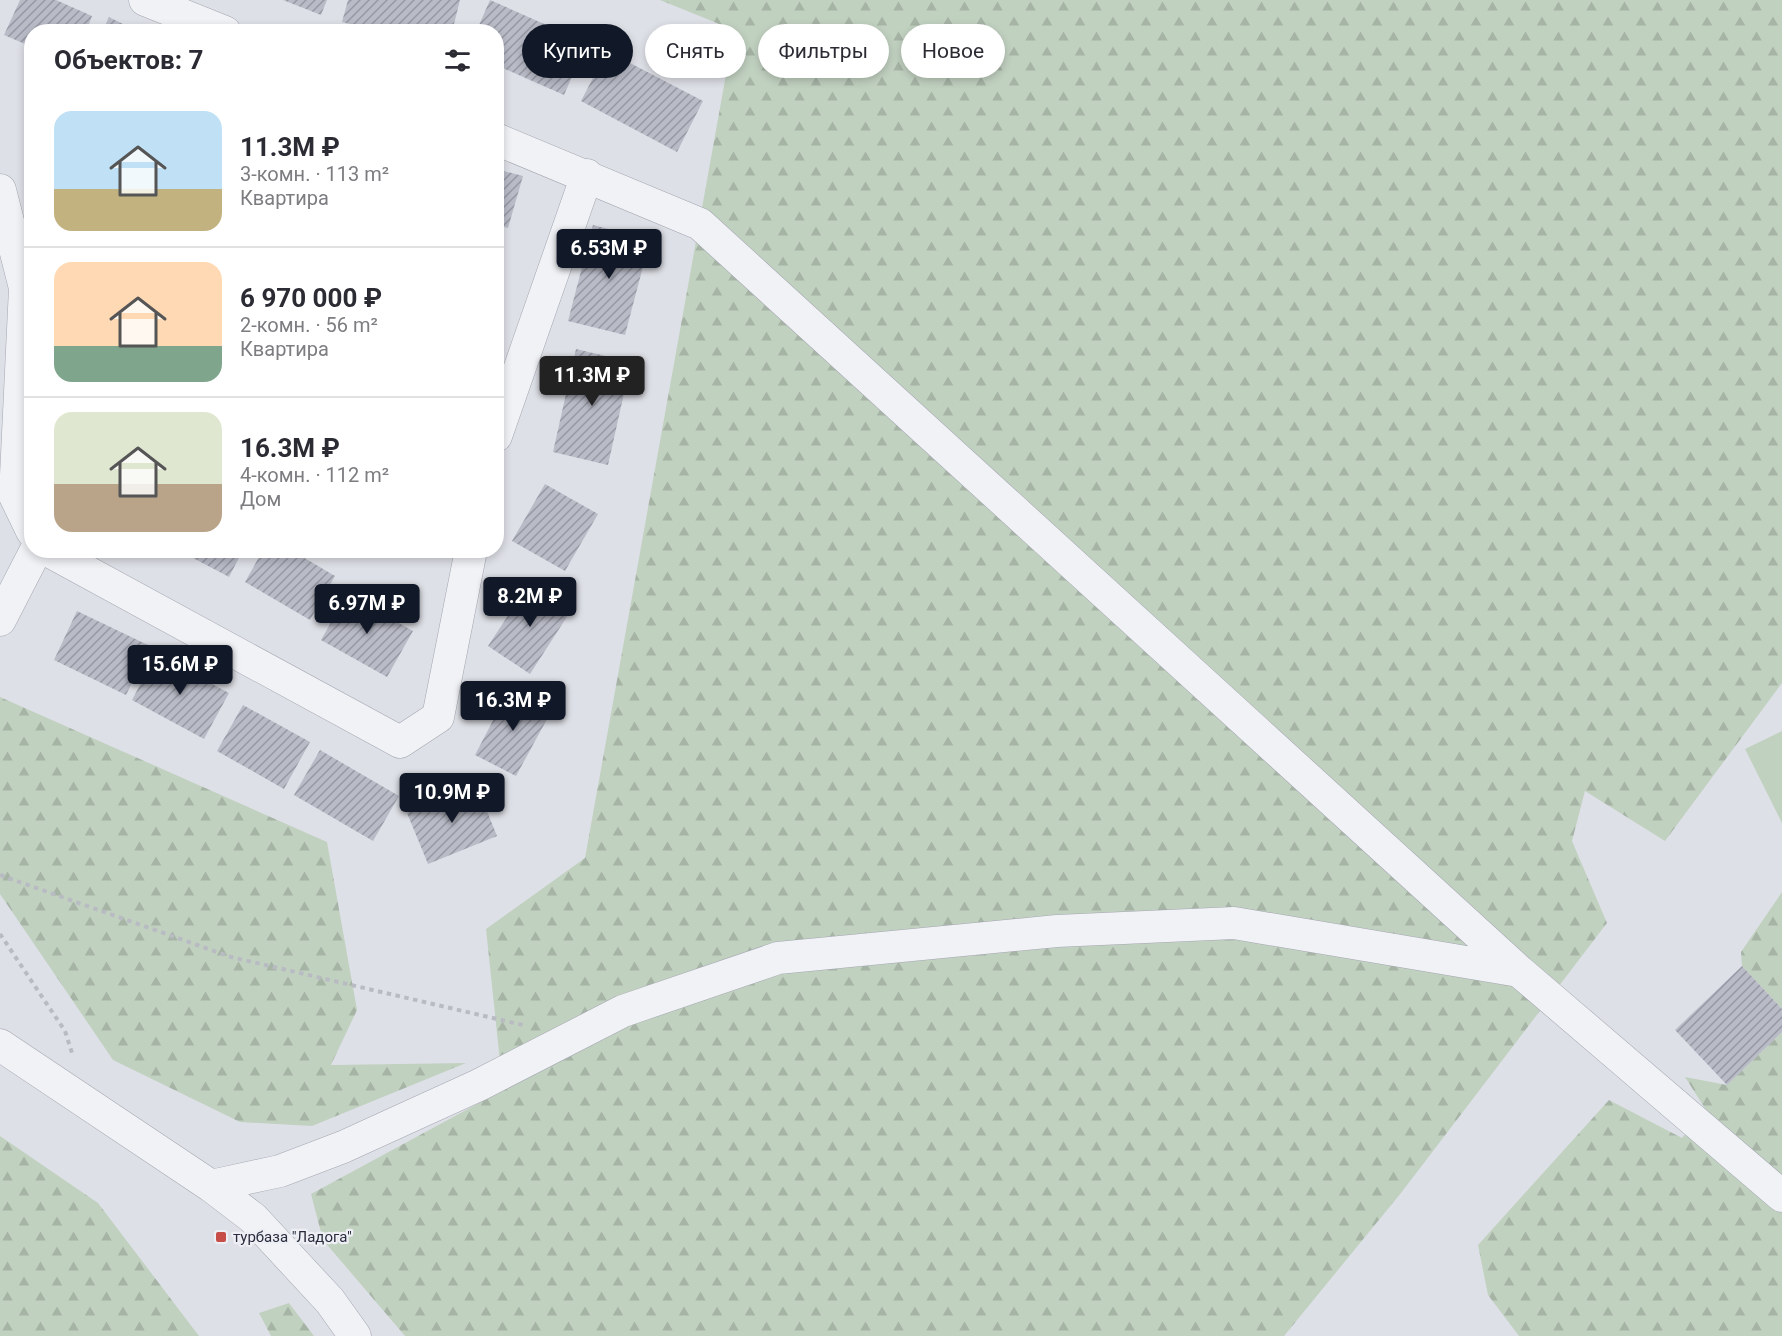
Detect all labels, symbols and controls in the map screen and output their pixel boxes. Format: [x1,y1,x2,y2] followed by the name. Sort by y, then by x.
[522,24,633,78] chip: Купить
[645,24,746,78] chip: Снять
[758,24,889,78] chip: Фильтры
[901,24,1005,78] chip: Новое
[441,44,474,77] icon: filters
[54,45,203,75] text: Объектов: 7
[240,132,340,162] text: 11.3M ₽
[102,135,174,207] icon: home
[240,162,389,186] text: 3-комн. · 113 m²
[240,186,329,210] text: Квартира
[554,229,664,280] pin: 6.53M ₽
[571,236,647,260] text: 6.53M ₽
[240,283,382,313] text: 6 970 000 ₽
[102,286,174,358] icon: home
[240,313,378,337] text: 2-комн. · 56 m²
[240,337,329,361] text: Квартира
[537,356,647,407] pin: 11.3M ₽
[554,363,630,387] text: 11.3M ₽
[240,433,340,463] text: 16.3M ₽
[102,436,174,508] icon: home
[240,463,389,487] text: 4-комн. · 112 m²
[240,487,281,511] text: Дом
[481,577,579,628] pin: 8.2M ₽
[312,584,422,635] pin: 6.97M ₽
[497,584,563,608] text: 8.2M ₽
[329,591,405,615] text: 6.97M ₽
[125,645,235,696] pin: 15.6M ₽
[142,652,218,676] text: 15.6M ₽
[458,681,568,732] pin: 16.3M ₽
[475,688,551,712] text: 16.3M ₽
[397,773,507,824] pin: 10.9M ₽
[414,780,490,804] text: 10.9M ₽
[233,1228,352,1246] place label: турбаза "Ладога"
[214,1230,228,1244] marker: турбаза "Ладога"

